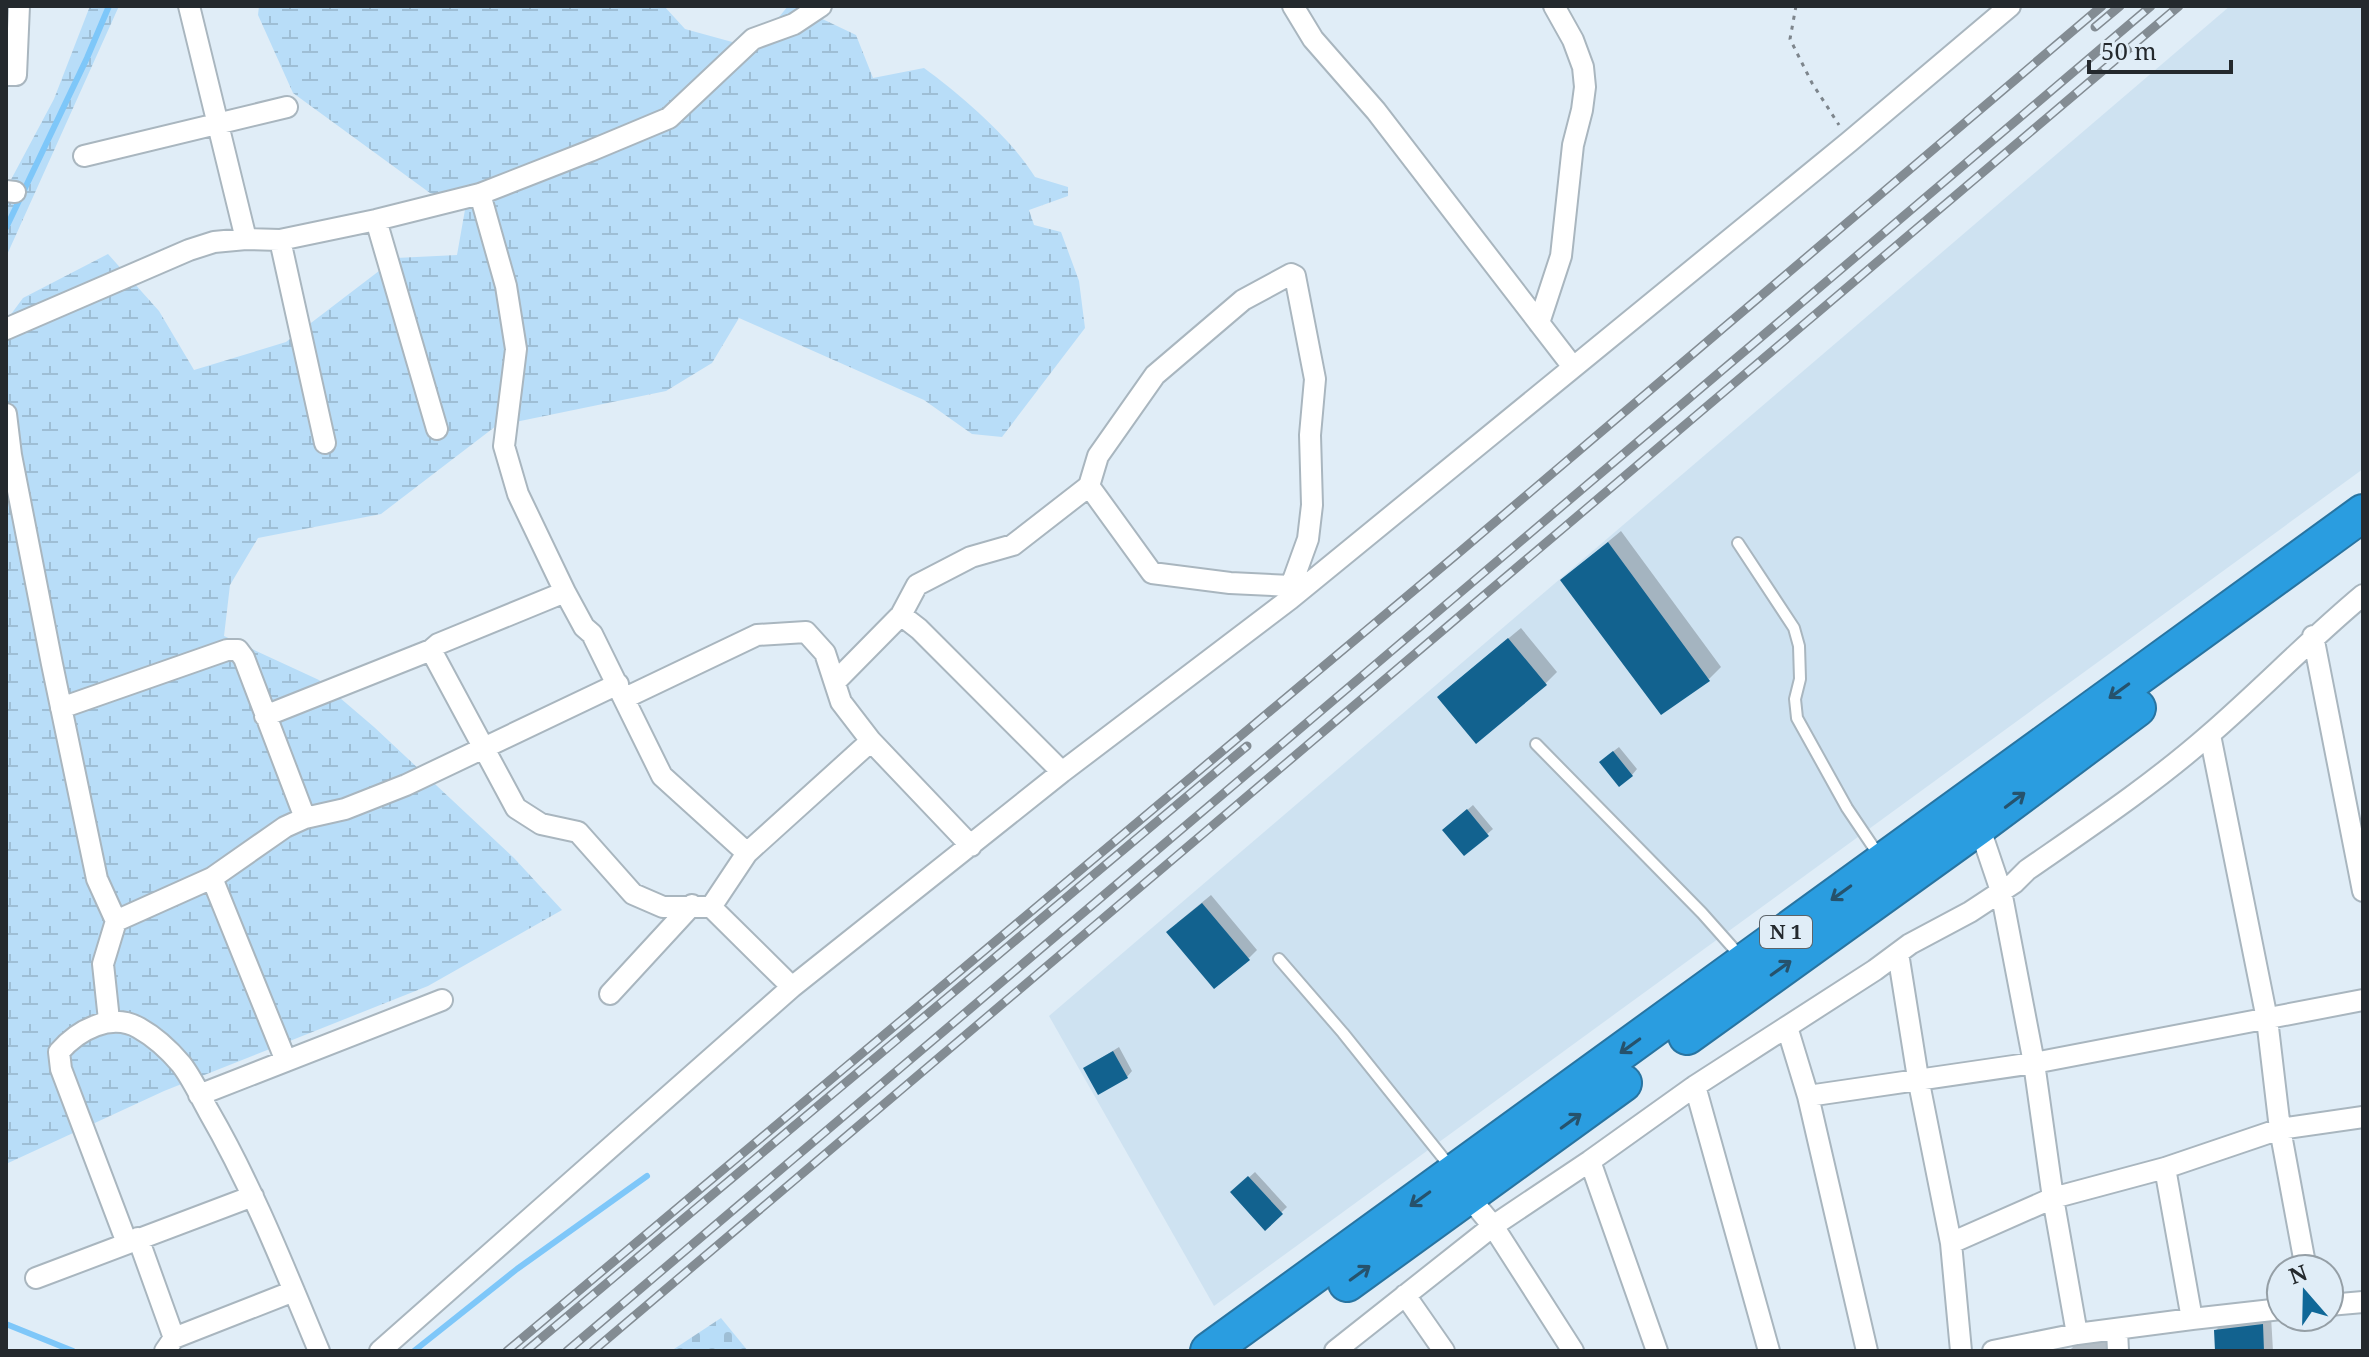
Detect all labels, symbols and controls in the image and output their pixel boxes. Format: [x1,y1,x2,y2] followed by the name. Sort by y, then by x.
[2089,24,2231,74] scale bar
[2101,34,2157,67] text: 50 m
[2108,683,2130,699] one-way arrow
[2004,791,2025,808] one-way arrow
[1830,885,1852,901] one-way arrow
[1760,916,1812,948] road number: N 1
[1770,960,1792,976] one-way arrow
[1620,1038,1642,1054] one-way arrow
[1560,1112,1581,1129] one-way arrow
[1410,1190,1431,1207] one-way arrow
[2265,1253,2345,1333] north arrow
[2285,1256,2311,1290] text: N
[1349,1265,1370,1282] one-way arrow

